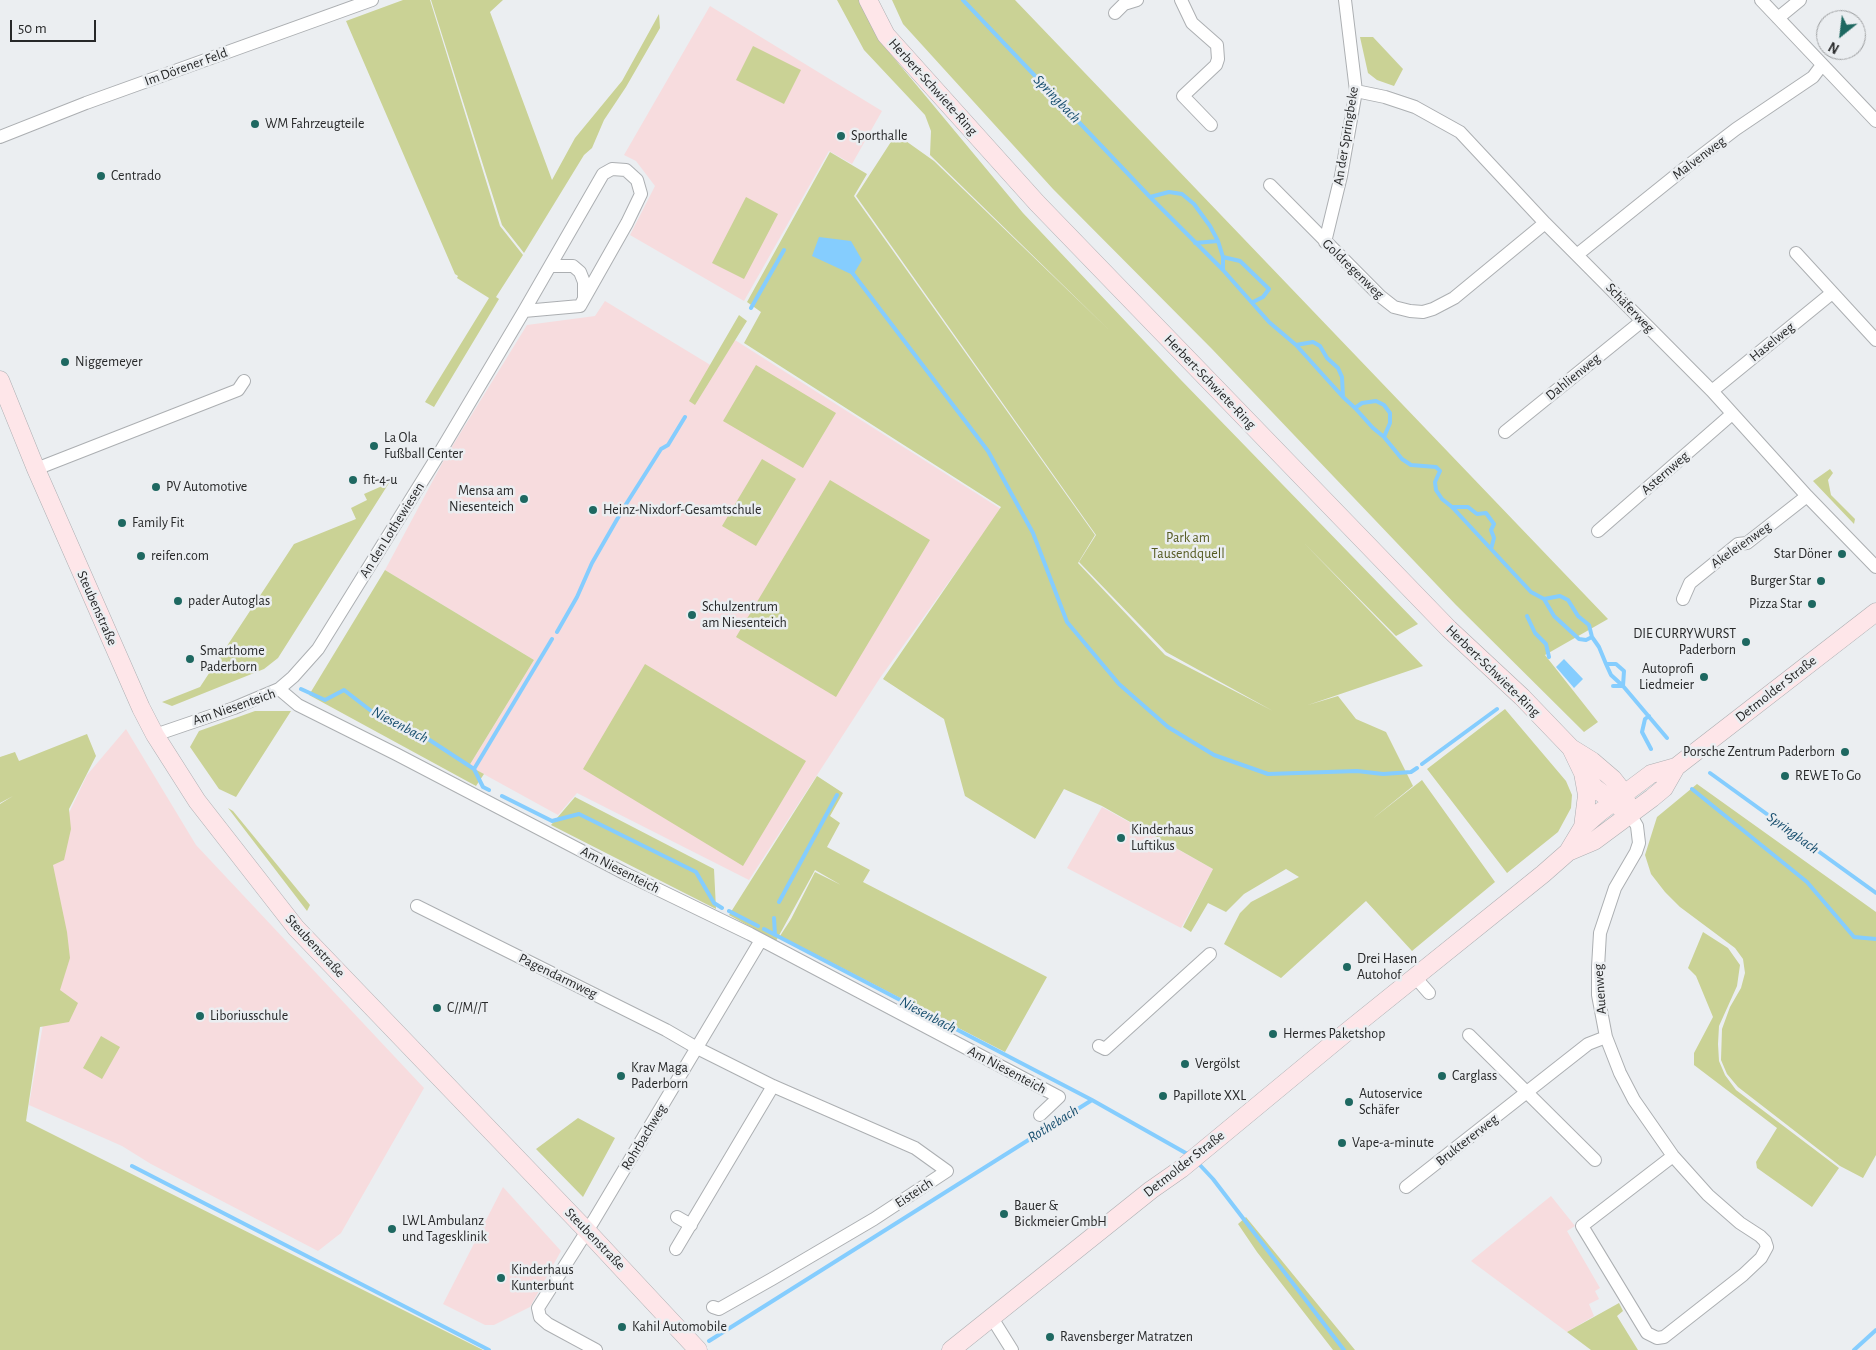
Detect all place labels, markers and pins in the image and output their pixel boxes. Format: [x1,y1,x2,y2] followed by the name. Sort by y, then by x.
[265,116,365,132] place label: WM Fahrzeugteile
[249,118,261,130] marker: WM Fahrzeugteile
[851,128,908,144] place label: Sporthalle
[835,130,847,142] marker: Sporthalle
[111,168,161,184] place label: Centrado
[95,170,107,182] marker: Centrado
[75,354,142,370] place label: Niggemeyer
[59,356,71,368] marker: Niggemeyer
[384,430,463,462] place label: La Ola Fußball Center
[368,440,380,452] marker: La Ola Fußball Center
[363,472,398,488] place label: fit-4-u
[347,474,359,486] marker: fit-4-u
[166,479,247,495] place label: PV Automotive
[150,481,162,493] marker: PV Automotive
[449,483,514,516] place label: Mensa am Niesenteich
[518,493,530,505] marker: Mensa am Niesenteich
[603,502,762,518] place label: Heinz-Nixdorf-Gesamtschule
[587,504,599,516] marker: Heinz-Nixdorf-Gesamtschule
[132,515,184,531] place label: Family Fit
[116,517,128,529] marker: Family Fit
[1774,546,1832,562] place label: Star Döner
[151,548,209,564] place label: reifen.com
[1836,548,1848,560] marker: Star Döner
[135,550,147,562] marker: reifen.com
[1750,573,1811,589] place label: Burger Star
[1815,575,1827,587] marker: Burger Star
[188,593,270,609] place label: pader Autoglas
[172,595,184,607] marker: pader Autoglas
[1749,596,1802,612] place label: Pizza Star
[1806,598,1818,610] marker: Pizza Star
[702,599,787,632] place label: Schulzentrum am Niesenteich
[686,609,698,621] marker: Schulzentrum am Niesenteich
[1633,626,1736,658] place label: DIE CURRYWURST Paderborn
[1740,636,1752,648] marker: DIE CURRYWURST Paderborn
[200,643,265,676] place label: Smarthome Paderborn
[184,653,196,665] marker: Smarthome Paderborn
[1639,661,1694,694] place label: Autoprofi Liedmeier
[1698,671,1710,683] marker: Autoprofi Liedmeier
[1683,744,1835,760] place label: Porsche Zentrum Paderborn
[1839,746,1851,758] marker: Porsche Zentrum Paderborn
[1795,768,1861,784] place label: REWE To Go
[1779,770,1791,782] marker: REWE To Go
[1131,822,1194,854] place label: Kinderhaus Luftikus
[1115,832,1127,844] marker: Kinderhaus Luftikus
[1357,951,1417,984] place label: Drei Hasen Autohof
[1341,961,1353,973] marker: Drei Hasen Autohof
[447,1000,488,1016] place label: C//M//T
[431,1002,443,1014] marker: C//M//T
[210,1008,288,1024] place label: Liboriusschule
[194,1010,206,1022] marker: Liboriusschule
[1283,1026,1385,1042] place label: Hermes Paketshop
[1267,1028,1279,1040] marker: Hermes Paketshop
[1195,1056,1240,1072] place label: Vergölst
[1179,1058,1191,1070] marker: Vergölst
[631,1060,688,1092] place label: Krav Maga Paderborn
[1452,1068,1497,1084] place label: Carglass
[615,1070,627,1082] marker: Krav Maga Paderborn
[1436,1070,1448,1082] marker: Carglass
[1359,1086,1423,1118] place label: Autoservice Schäfer
[1173,1088,1246,1104] place label: Papillote XXL
[1157,1090,1169,1102] marker: Papillote XXL
[1343,1096,1355,1108] marker: Autoservice Schäfer
[1352,1135,1434,1151] place label: Vape-a-minute
[1336,1137,1348,1149] marker: Vape-a-minute
[1014,1198,1107,1230] place label: Bauer & Bickmeier GmbH
[998,1208,1010,1220] marker: Bauer & Bickmeier GmbH
[402,1213,487,1246] place label: LWL Ambulanz und Tagesklinik
[386,1223,398,1235] marker: LWL Ambulanz und Tagesklinik
[511,1262,574,1294] place label: Kinderhaus Kunterbunt
[495,1272,507,1284] marker: Kinderhaus Kunterbunt
[632,1319,727,1335] place label: Kahil Automobile
[616,1321,628,1333] marker: Kahil Automobile
[1060,1329,1193,1345] place label: Ravensberger Matratzen
[1044,1331,1056,1343] marker: Ravensberger Matratzen

